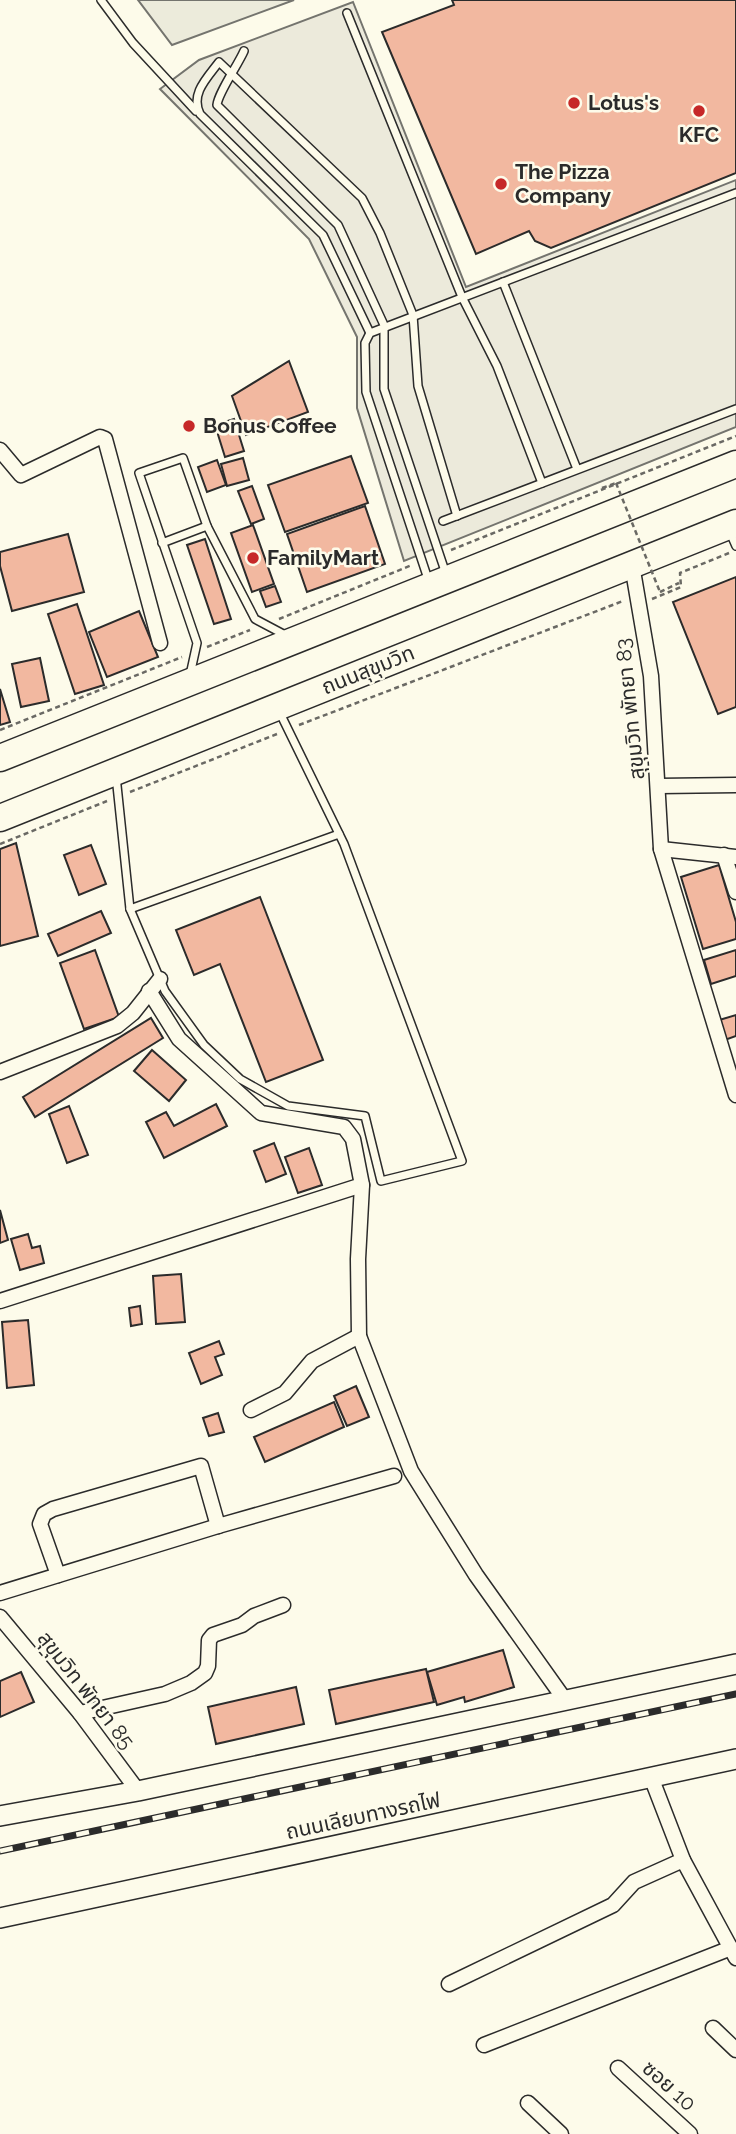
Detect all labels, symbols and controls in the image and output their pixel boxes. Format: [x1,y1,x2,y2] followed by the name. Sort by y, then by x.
[588,90,659,115] place label: Lotus's
[566,95,582,111] marker: Lotus's
[691,103,707,119] marker: KFC
[679,122,719,147] place label: KFC
[515,159,611,208] place label: The Pizza Company
[493,176,509,192] marker: The Pizza Company
[203,413,337,438] place label: Bonus Coffee
[181,418,197,434] marker: Bonus Coffee
[267,545,379,570] place label: FamilyMart
[245,550,261,566] marker: FamilyMart
[610,637,650,781] street label: สุขุมวิท พัทยา 83
[318,640,418,700] street label: ถนนสุขุมวิท
[32,1626,140,1754] street label: สุขุมวิท พัทยา 85
[283,1787,442,1844] street label: ถนนเลียบทางรถไฟ
[637,2055,701,2116] street label: ซอย 10

